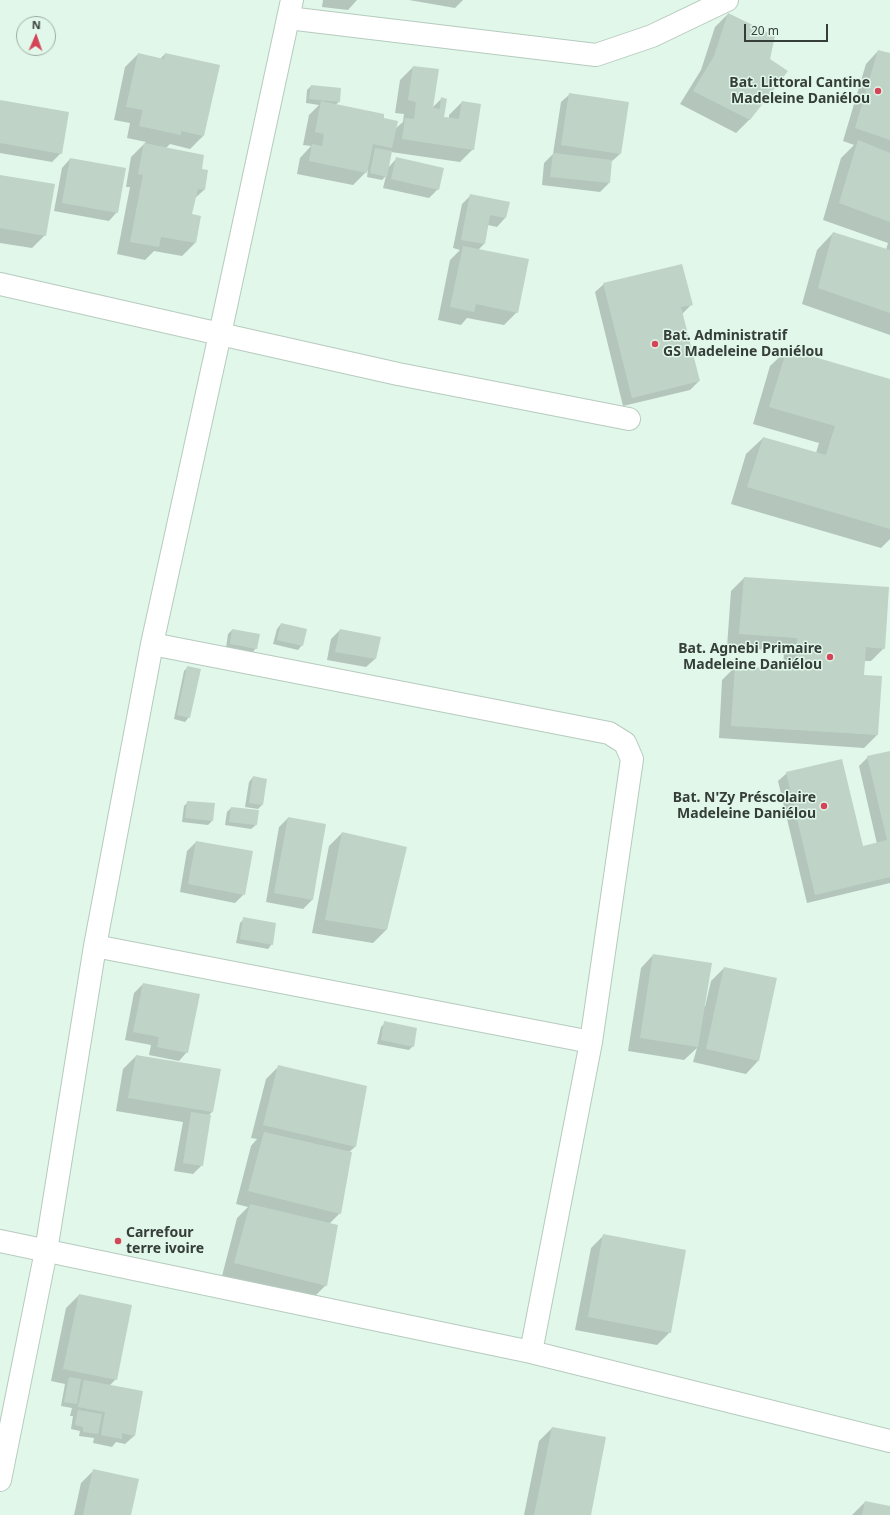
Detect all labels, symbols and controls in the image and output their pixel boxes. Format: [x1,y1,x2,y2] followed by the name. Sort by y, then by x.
[16,16,56,56] north arrow
[746,16,830,42] scale bar
[32,17,41,32] text: N
[751,22,779,39] text: 20 m
[729,75,870,108] place label: Bat. Littoral Cantine Madeleine Daniélou
[873,86,883,96] marker: Bat. Littoral Cantine Madeleine Daniélou
[663,328,823,360] place label: Bat. Administratif GS Madeleine Daniélou
[650,339,660,349] marker: Bat. Administratif GS Madeleine Daniélou
[678,641,822,674] place label: Bat. Agnebi Primaire Madeleine Daniélou
[825,652,835,662] marker: Bat. Agnebi Primaire Madeleine Daniélou
[673,790,816,822] place label: Bat. N'Zy Préscolaire Madeleine Daniélou
[819,801,829,811] marker: Bat. N'Zy Préscolaire Madeleine Daniélou
[126,1225,204,1258] place label: Carrefour terre ivoire
[113,1236,123,1246] marker: Carrefour terre ivoire

